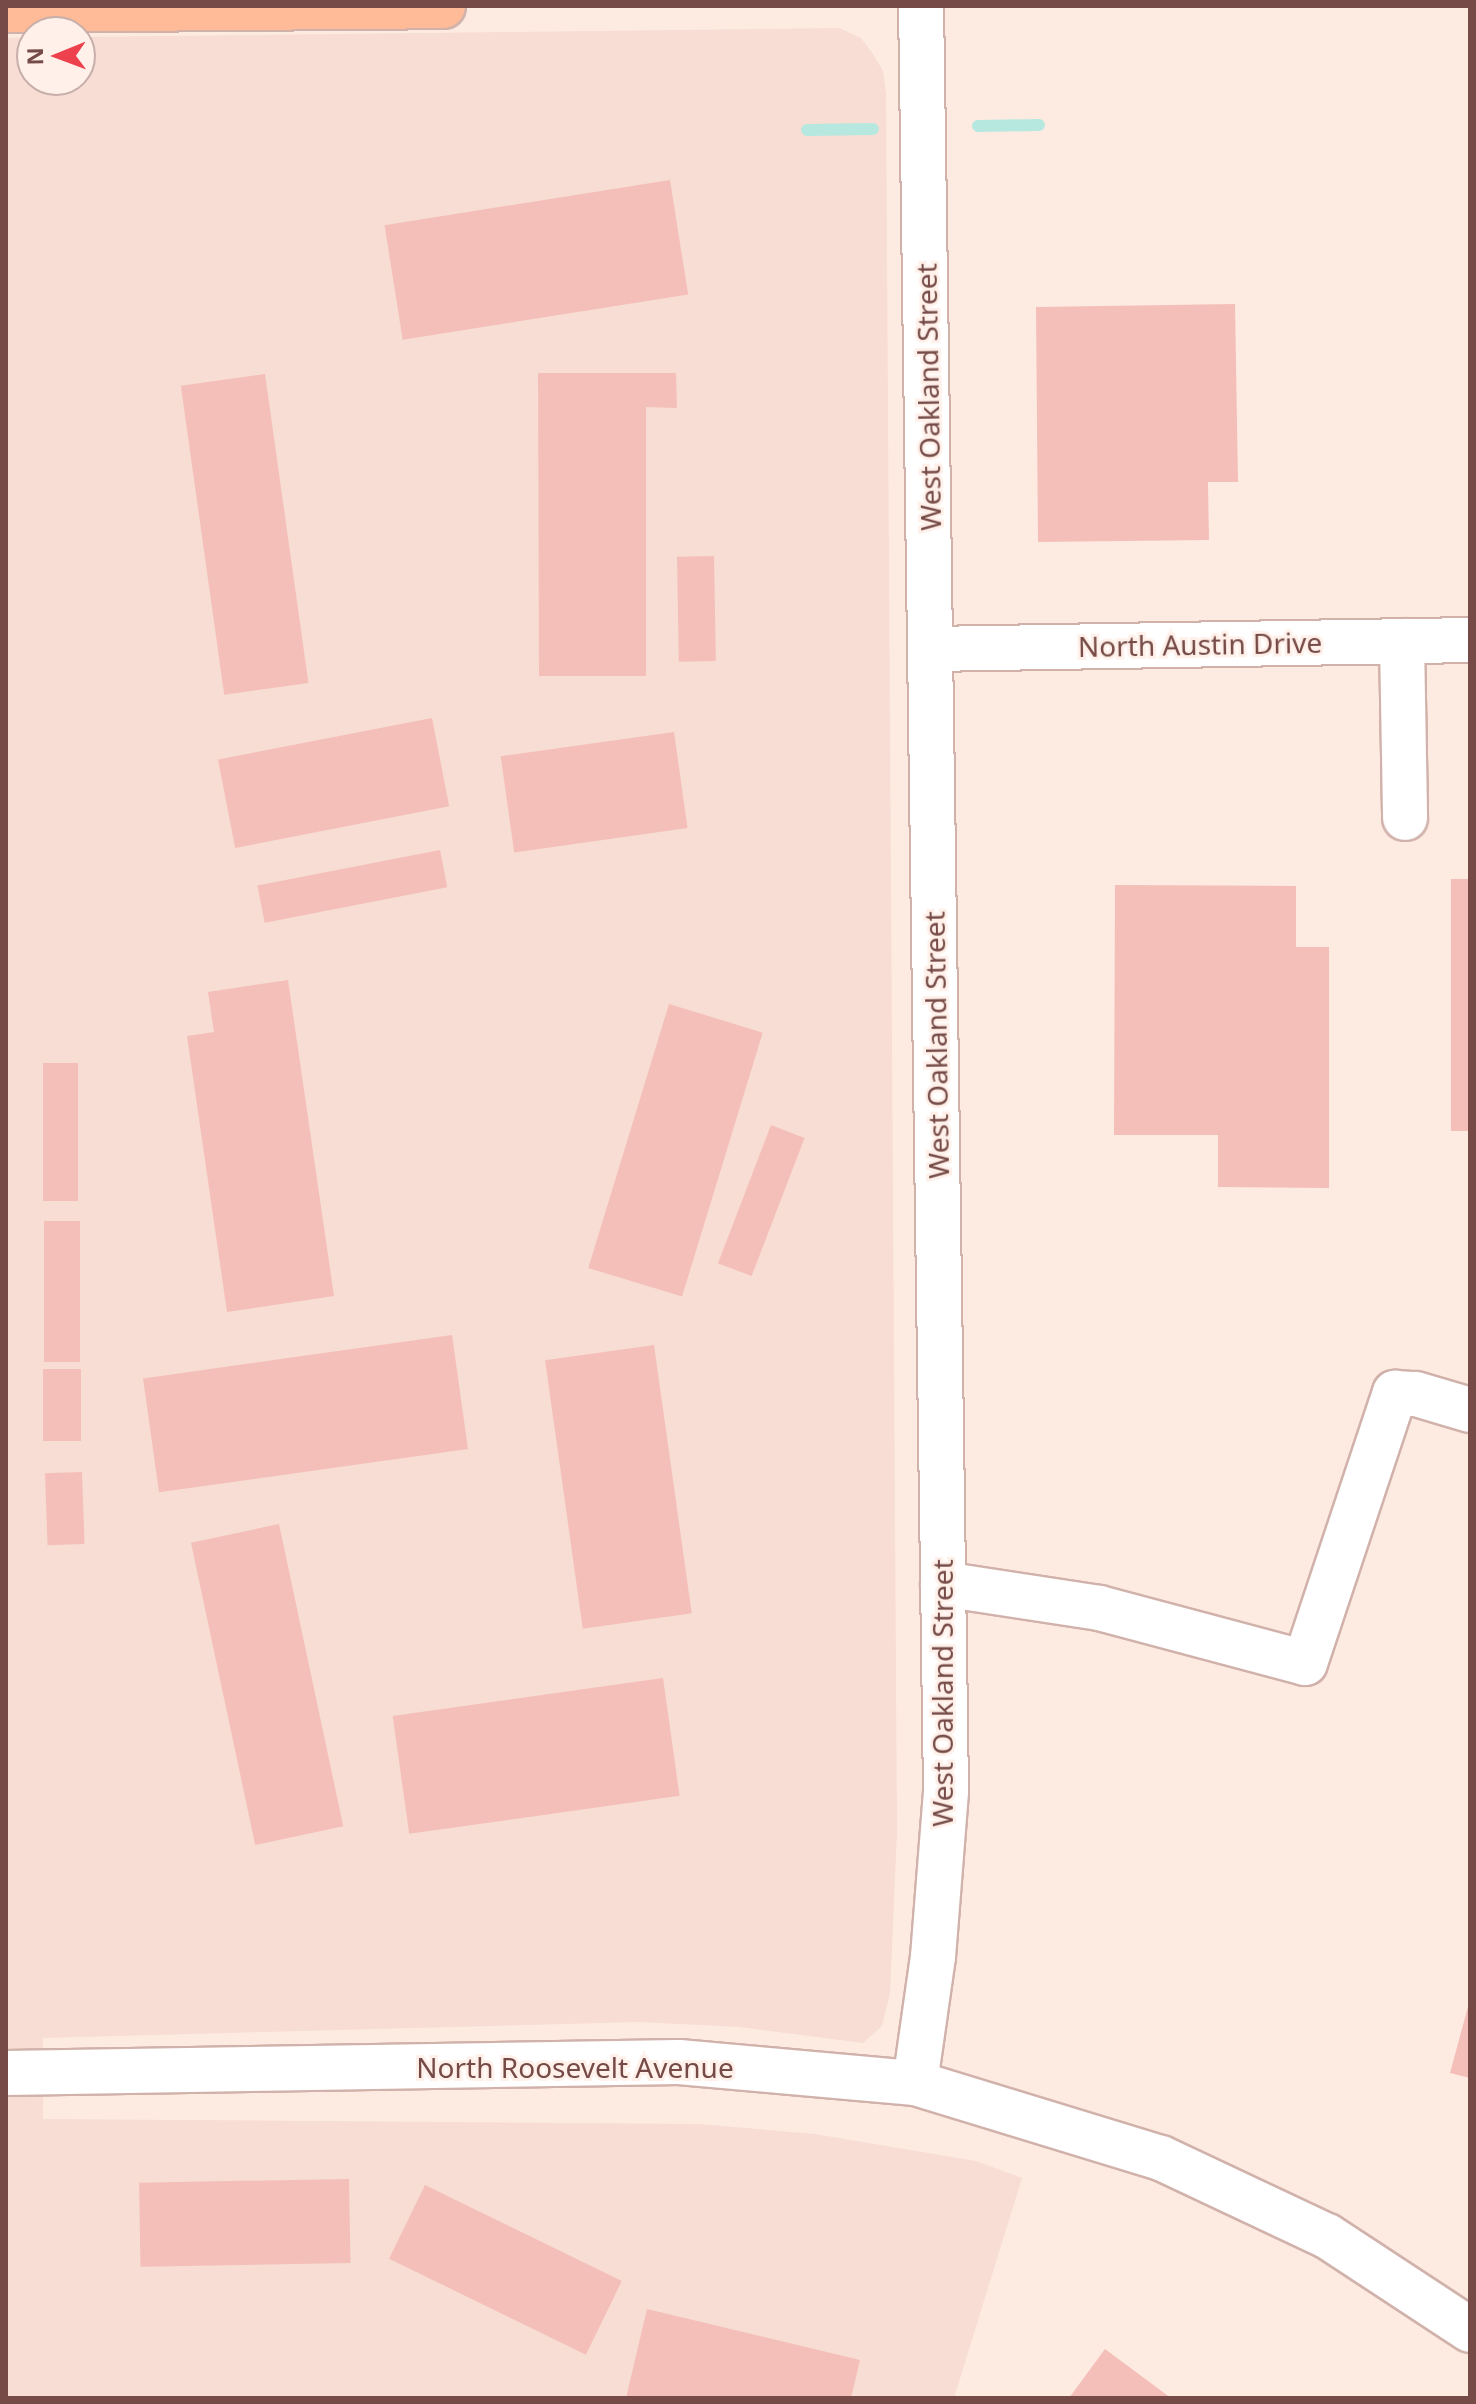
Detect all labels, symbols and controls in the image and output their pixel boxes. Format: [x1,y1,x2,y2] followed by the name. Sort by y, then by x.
[16,16,96,96] north arrow
[19,47,49,66] text: N
[909,263,947,531] street label: West Oakland Street
[1078,625,1322,663] street label: North Austin Drive
[917,911,955,1179] street label: West Oakland Street
[925,1559,959,1827] street label: West Oakland Street
[416,2050,734,2084] street label: North Roosevelt Avenue

